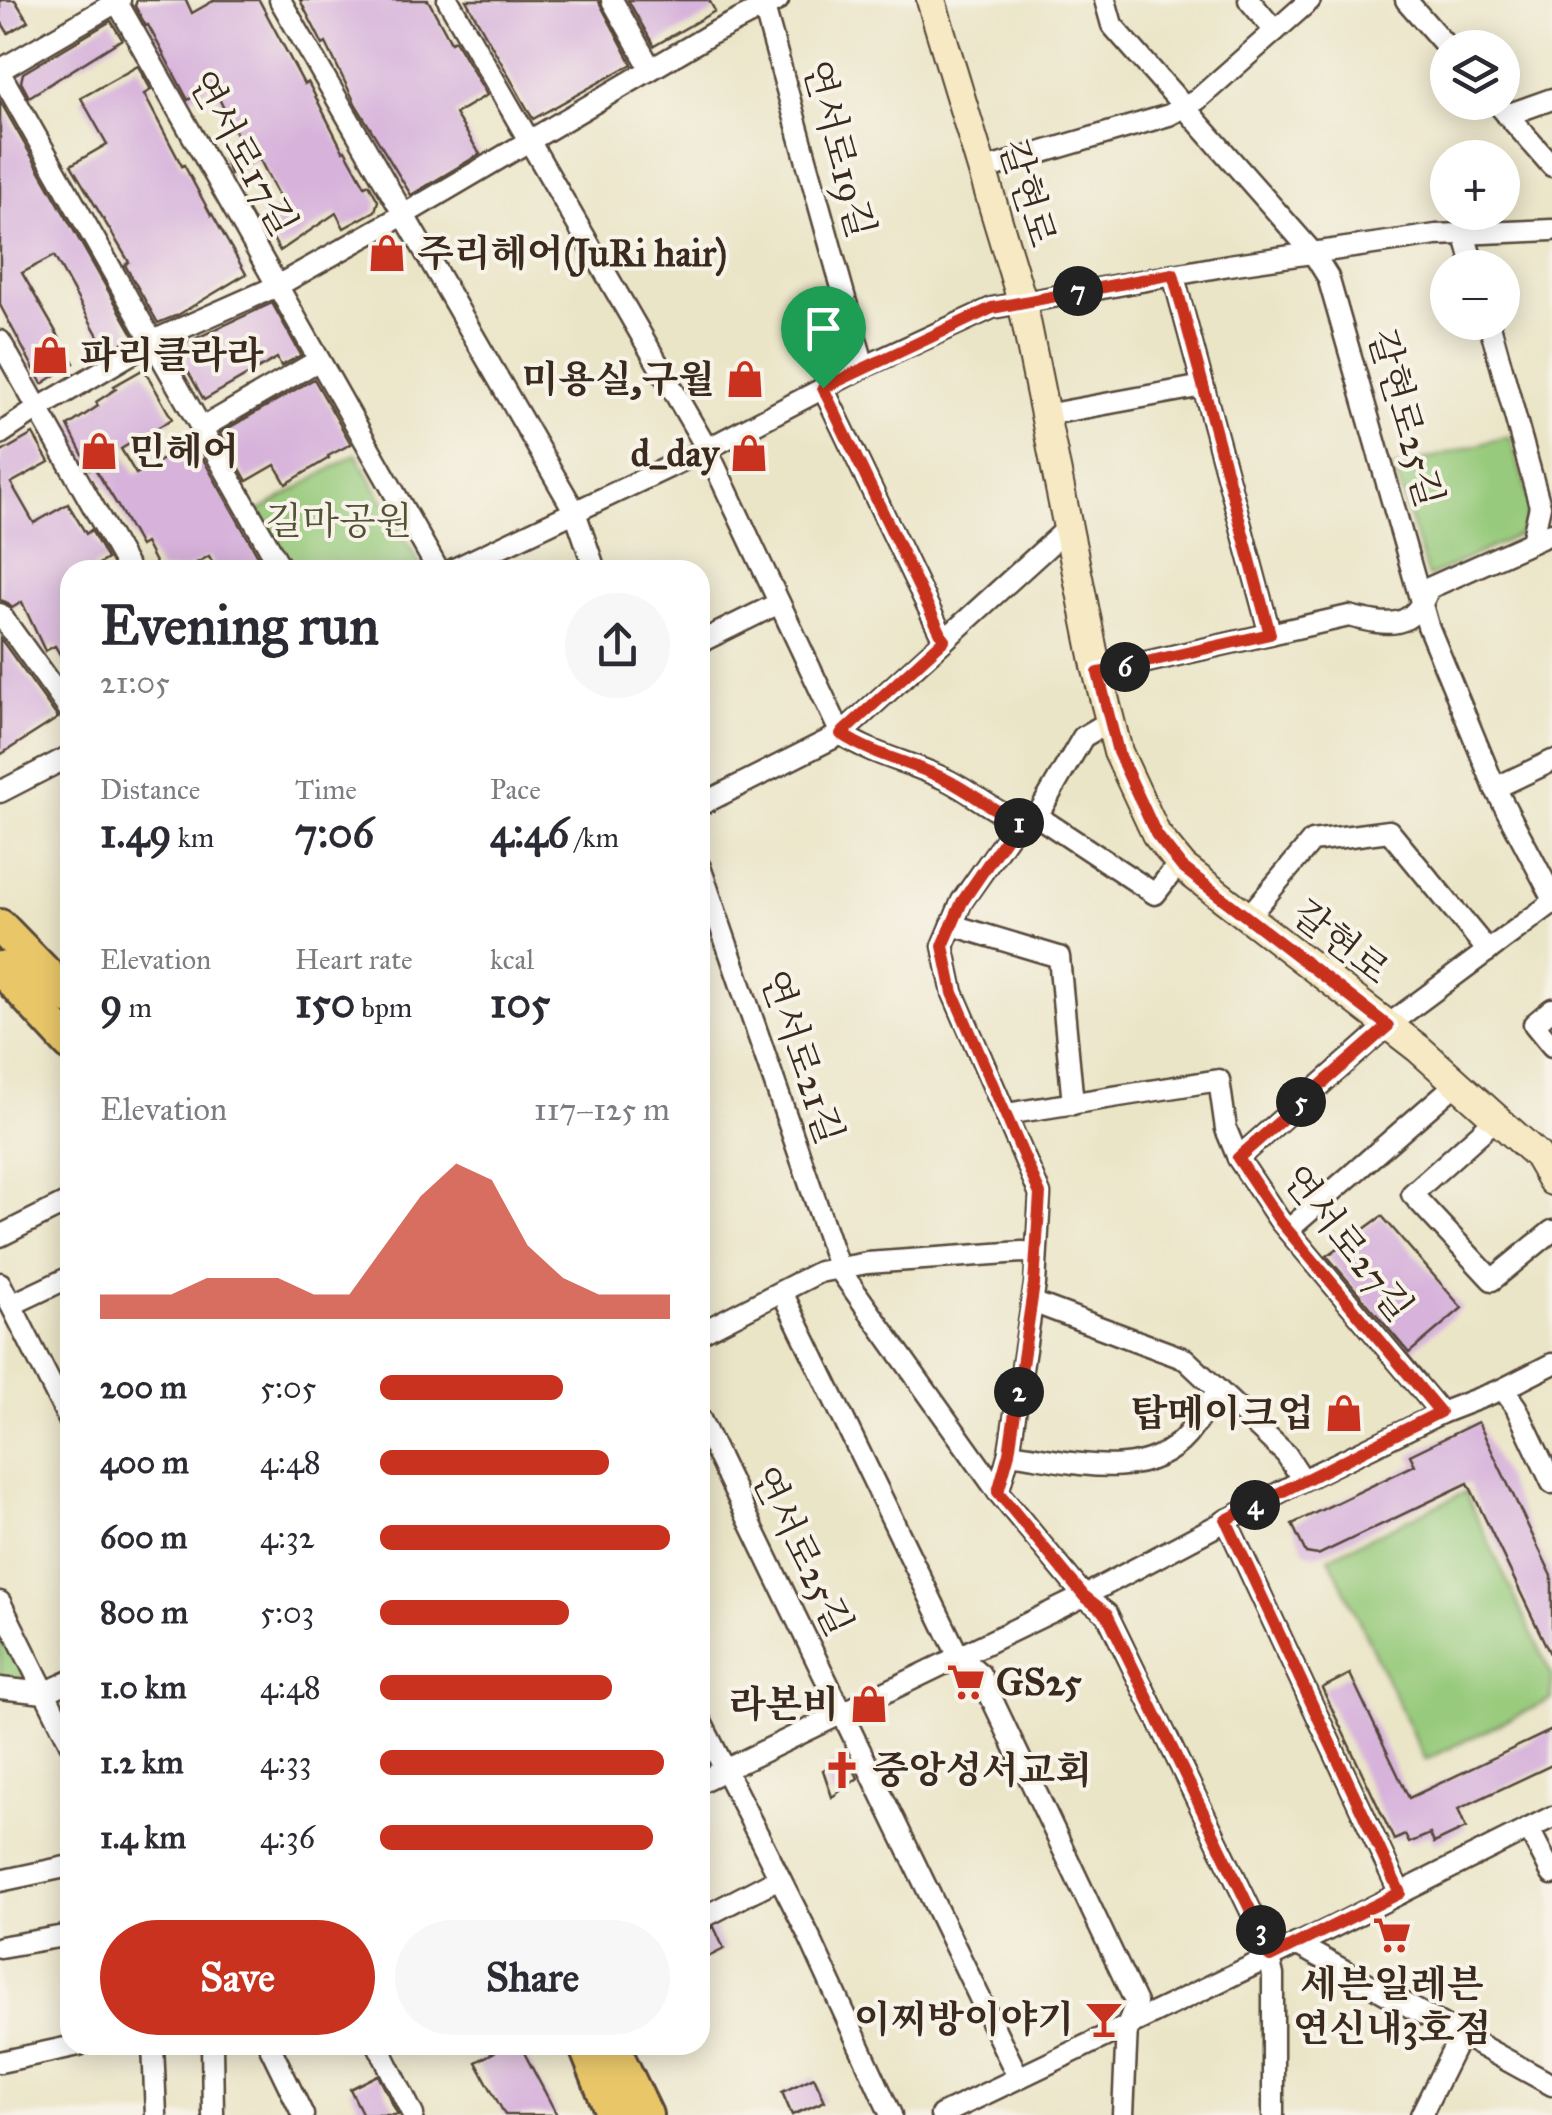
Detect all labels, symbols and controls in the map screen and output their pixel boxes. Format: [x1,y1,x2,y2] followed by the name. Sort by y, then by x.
[1430,30,1520,340] map controls
[1430,30,1520,120] button: layers
[793,55,885,243] street label: 연서로19길
[179,62,307,244] street label: 연서로17길
[990,134,1066,252] street label: 갈현로
[1430,140,1520,230] button: +
[417,230,727,277] place label: 주리헤어(JuRi hair)
[366,232,408,274] shop icon: 주리헤어(JuRi hair)
[1430,250,1520,340] button: −
[1053,266,1103,316] pin: 7
[1071,273,1085,308] text: 7
[781,286,866,389] pin
[796,301,851,356] icon: arrive
[1359,324,1453,512] street label: 갈현로25길
[80,332,264,378] place label: 파리클라라
[29,334,71,376] shop icon: 파리클라라
[522,356,715,402] place label: 미용실,구월
[724,358,766,400] shop icon: 미용실,구월
[129,428,239,474] place label: 민헤어
[78,430,120,472] shop icon: 민헤어
[631,430,720,476] place label: d_day
[728,432,770,474] shop icon: d_day
[266,498,412,544] park label: 길마공원
[100,592,379,659] text: Evening run
[565,593,670,698] button: share
[1100,642,1150,692] pin: 6
[1118,649,1132,684] text: 6
[100,663,170,702] text: 21:05
[100,772,200,807] text: Distance
[295,772,357,807] text: Time
[490,772,541,807] text: Pace
[994,798,1044,848] pin: 1
[1013,805,1025,840] text: 1
[100,807,172,859] text: 1.49
[295,807,374,859] text: 7:06
[490,807,569,859] text: 4:46
[172,820,214,855] text: km
[569,820,619,855] text: /km
[1283,890,1399,994] street label: 갈현로
[100,942,211,977] text: Elevation
[295,942,413,977] text: Heart rate
[490,942,534,977] text: kcal
[751,964,853,1150] street label: 연서로21길
[100,977,123,1029] text: 9
[295,977,355,1029] text: 150
[490,977,550,1029] text: 105
[123,990,152,1025] text: m
[355,990,412,1025] text: bpm
[1276,1077,1326,1127] pin: 5
[1294,1084,1308,1119] text: 5
[100,1090,227,1129] text: Elevation
[534,1090,670,1129] text: 117–125 m
[1273,1156,1423,1330] street label: 연서로27길
[994,1367,1044,1417] pin: 2
[100,1368,187,1407] text: 200 m
[260,1368,316,1407] text: 5:05
[1012,1374,1026,1409] text: 2
[1130,1390,1314,1436] place label: 탑메이크업
[1323,1392,1365,1434] shop icon: 탑메이크업
[100,1443,189,1482] text: 400 m
[260,1443,321,1482] text: 4:48
[741,1459,863,1643] street label: 연서로25길
[1230,1480,1280,1530] pin: 4
[1247,1487,1263,1522] text: 4
[100,1518,187,1557] text: 600 m
[260,1518,314,1557] text: 4:32
[100,1593,188,1632] text: 800 m
[260,1593,314,1632] text: 5:03
[996,1659,1082,1705] place label: GS25
[945,1661,987,1703] supermarket icon: GS25
[100,1668,187,1707] text: 1.0 km
[260,1668,321,1707] text: 4:48
[729,1681,839,1727] place label: 라본비
[848,1683,890,1725] shop icon: 라본비
[100,1743,184,1782] text: 1.2 km
[260,1743,311,1782] text: 4:33
[872,1747,1092,1793] place label: 중앙성서교회
[821,1749,863,1791] church icon: 중앙성서교회
[100,1818,186,1857] text: 1.4 km
[260,1818,315,1857] text: 4:36
[1236,1905,1286,1955] pin: 3
[1255,1912,1267,1947] text: 3
[1371,1914,1413,1956] supermarket icon: 세븐일레븐 연신내3호점
[100,1920,375,2035] button: Save
[395,1920,670,2035] button: Share
[1293,1961,1491,2051] place label: 세븐일레븐 연신내3호점
[854,1996,1074,2042] place label: 이찌방이야기
[1083,1998,1125,2040] bar icon: 이찌방이야기

